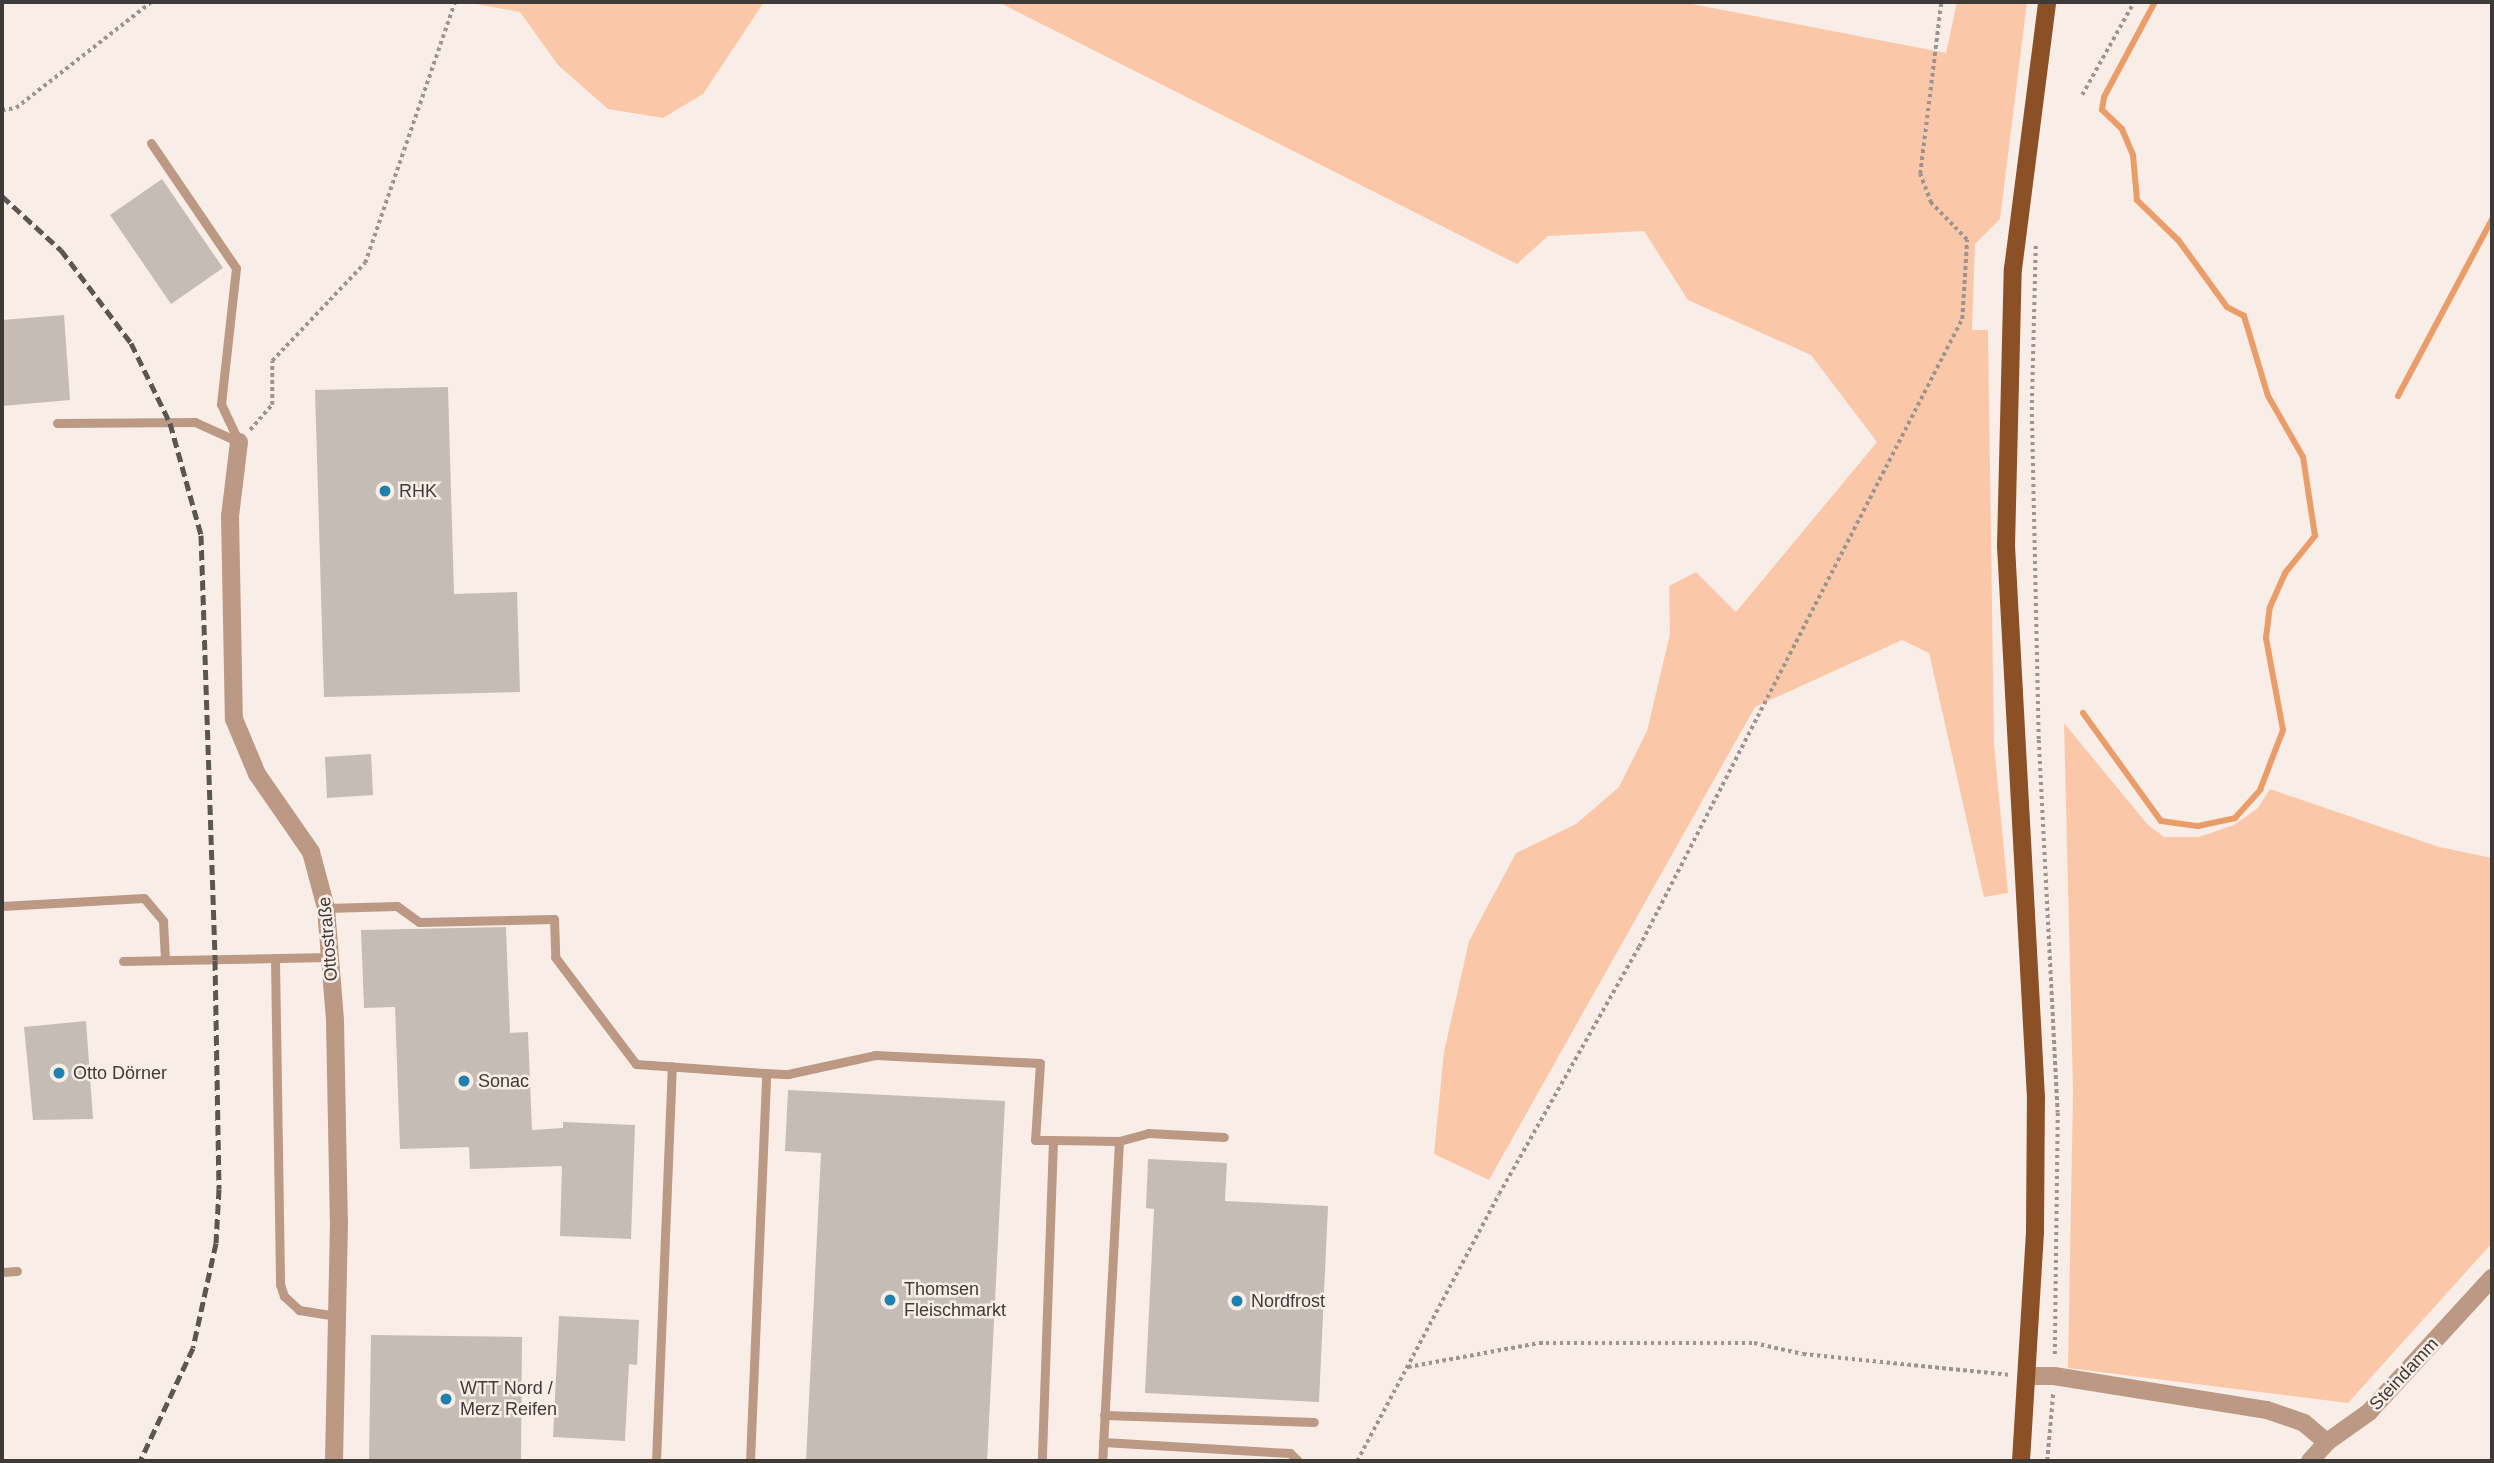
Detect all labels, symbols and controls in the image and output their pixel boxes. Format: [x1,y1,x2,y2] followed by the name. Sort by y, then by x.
[399,480,437,502] place label: RHK
[377,483,393,499] marker: RHK
[314,896,342,982] street label: Ottostraße
[73,1062,167,1084] place label: Otto Dörner
[51,1065,67,1081] marker: Otto Dörner
[478,1070,529,1092] place label: Sonac
[456,1073,472,1089] marker: Sonac
[904,1279,1006,1322] place label: Thomsen Fleischmarkt
[1251,1290,1325,1312] place label: Nordfrost
[882,1292,898,1308] marker: Thomsen Fleischmarkt
[1229,1293,1245,1309] marker: Nordfrost
[2365,1333,2443,1415] street label: Steindamm
[460,1378,557,1420] place label: WTT Nord / Merz Reifen
[438,1391,454,1407] marker: WTT Nord / Merz Reifen

